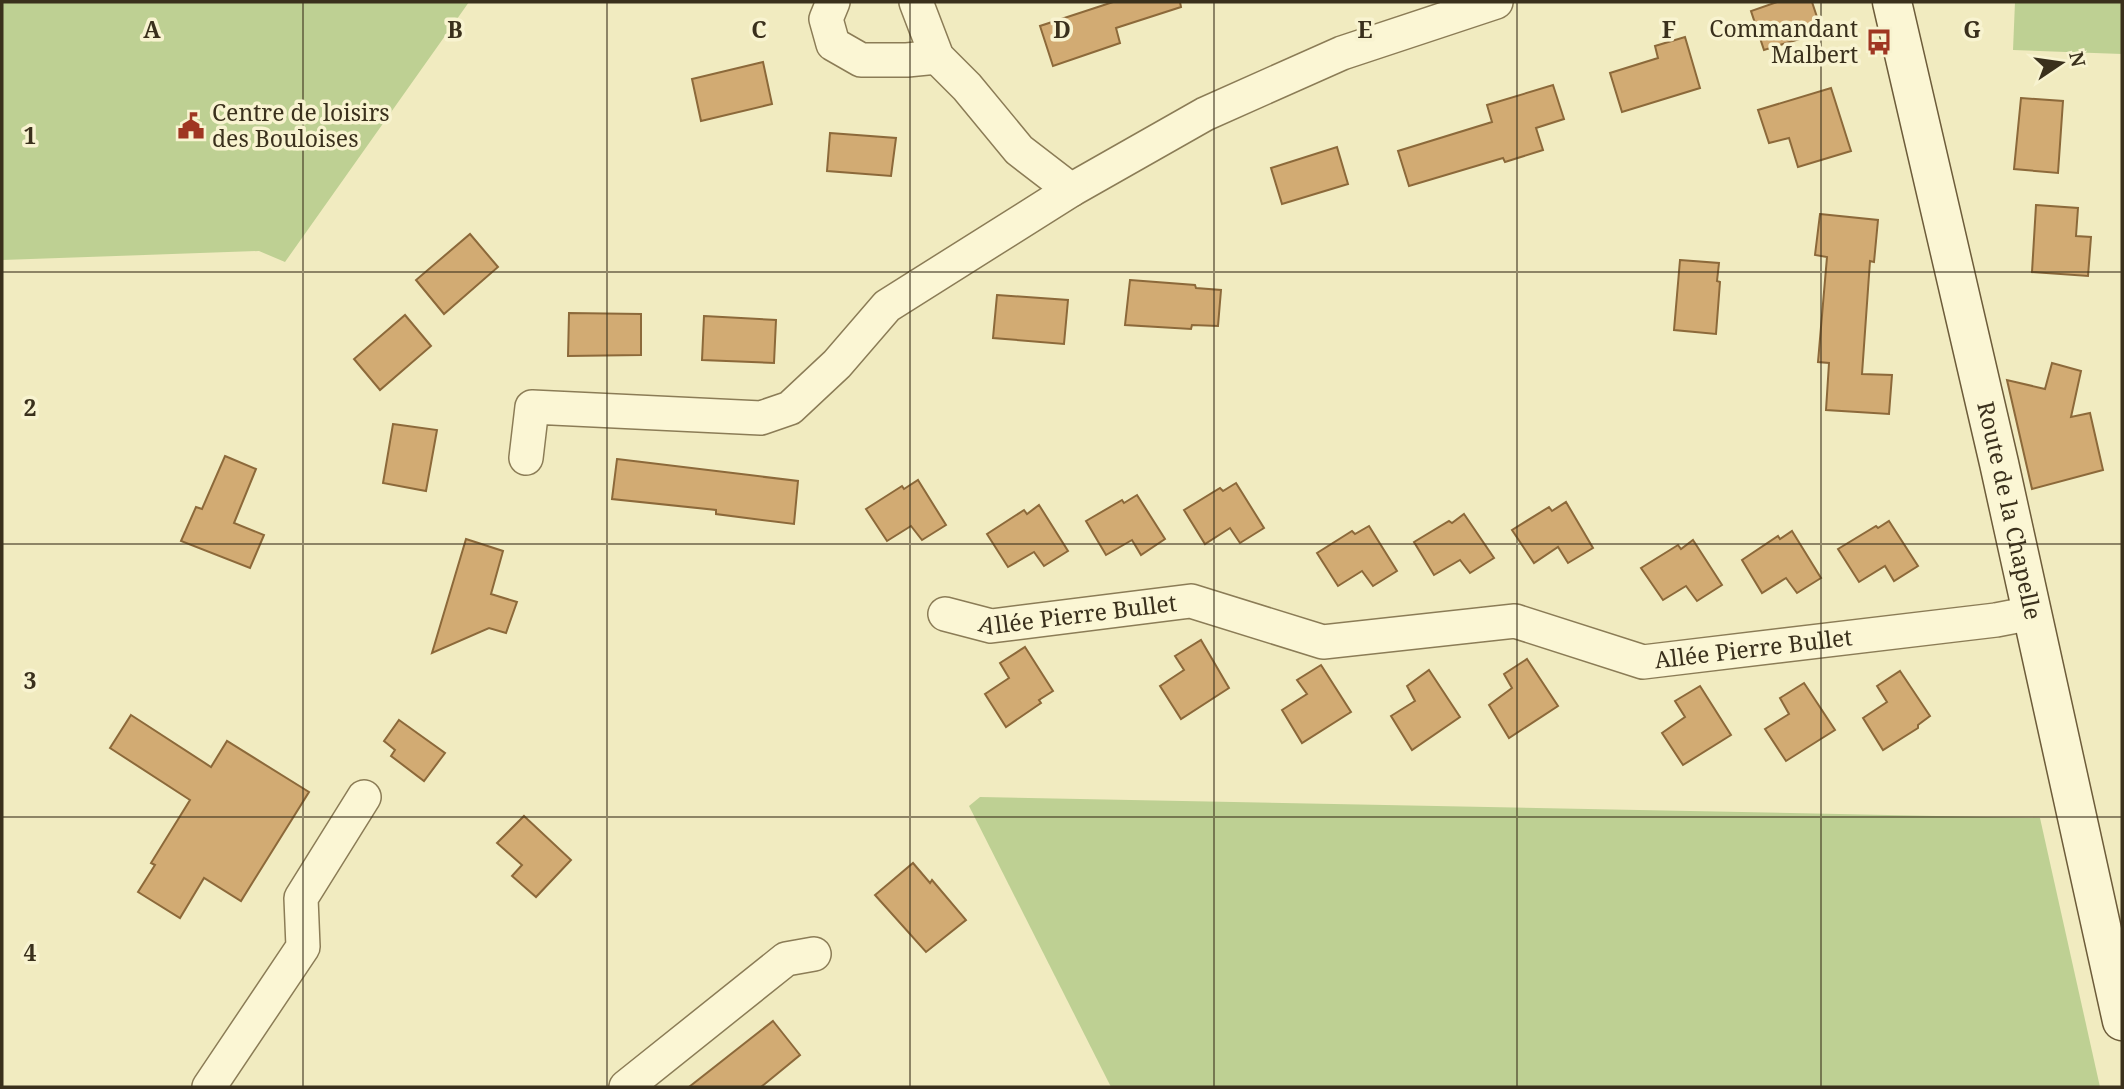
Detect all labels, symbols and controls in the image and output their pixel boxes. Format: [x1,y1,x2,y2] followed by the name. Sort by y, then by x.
[1709,12,1858,70] place label: Commandant Malbert
[143,13,161,45] text: A
[447,13,463,45] text: B
[751,13,767,45] text: C
[1053,13,1071,45] text: D
[1357,13,1373,45] text: E
[1662,13,1676,45] text: F
[1963,13,1981,45] text: G
[1864,27,1894,57] bus stop icon: Commandant Malbert
[2026,28,2096,98] north arrow
[2063,49,2092,69] text: N
[212,96,390,154] place label: Centre de loisirs des Bouloises
[176,111,206,141] public building icon: Centre de loisirs des Bouloises
[24,119,37,151] text: 1
[24,391,37,423] text: 2
[1970,398,2050,623] street label: Route de la Chapelle
[976,586,1178,642] street label: Allée Pierre Bullet
[1653,620,1854,676] street label: Allée Pierre Bullet
[24,664,37,696] text: 3
[24,936,37,968] text: 4

